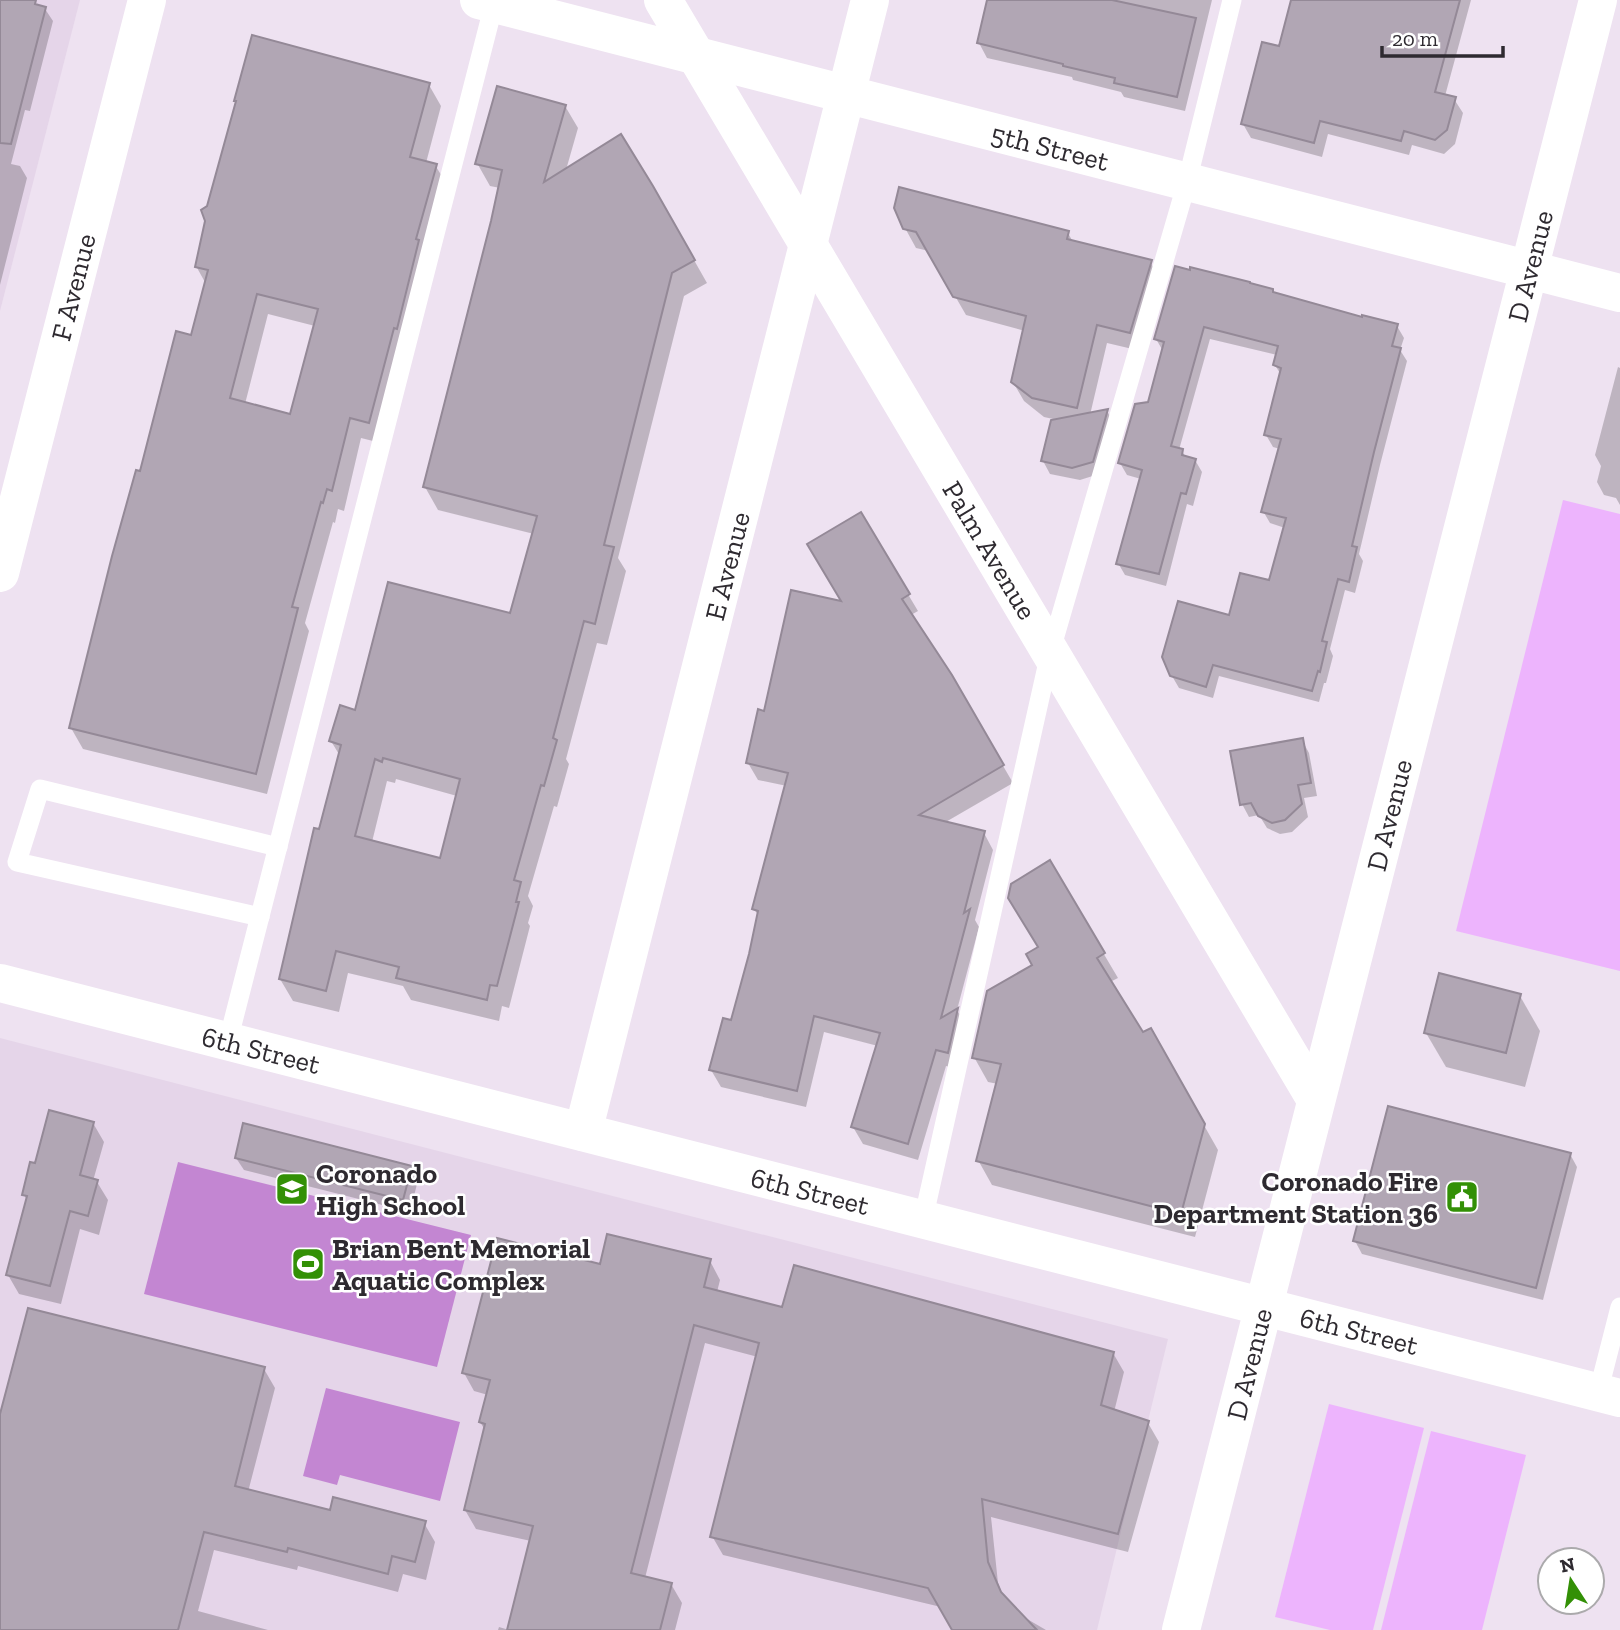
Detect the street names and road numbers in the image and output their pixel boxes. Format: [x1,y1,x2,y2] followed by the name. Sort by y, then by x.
[988,117,1113,178] street label: 5th Street
[1501,207,1560,325] street label: D Avenue
[44,230,103,344] street label: F Avenue
[935,475,1044,625] street label: Palm Avenue
[698,508,757,624] street label: E Avenue
[1360,756,1419,874] street label: D Avenue
[198,1020,324,1081] street label: 6th Street
[747,1161,873,1222] street label: 6th Street
[1296,1301,1422,1362] street label: 6th Street
[1220,1305,1279,1423] street label: D Avenue

